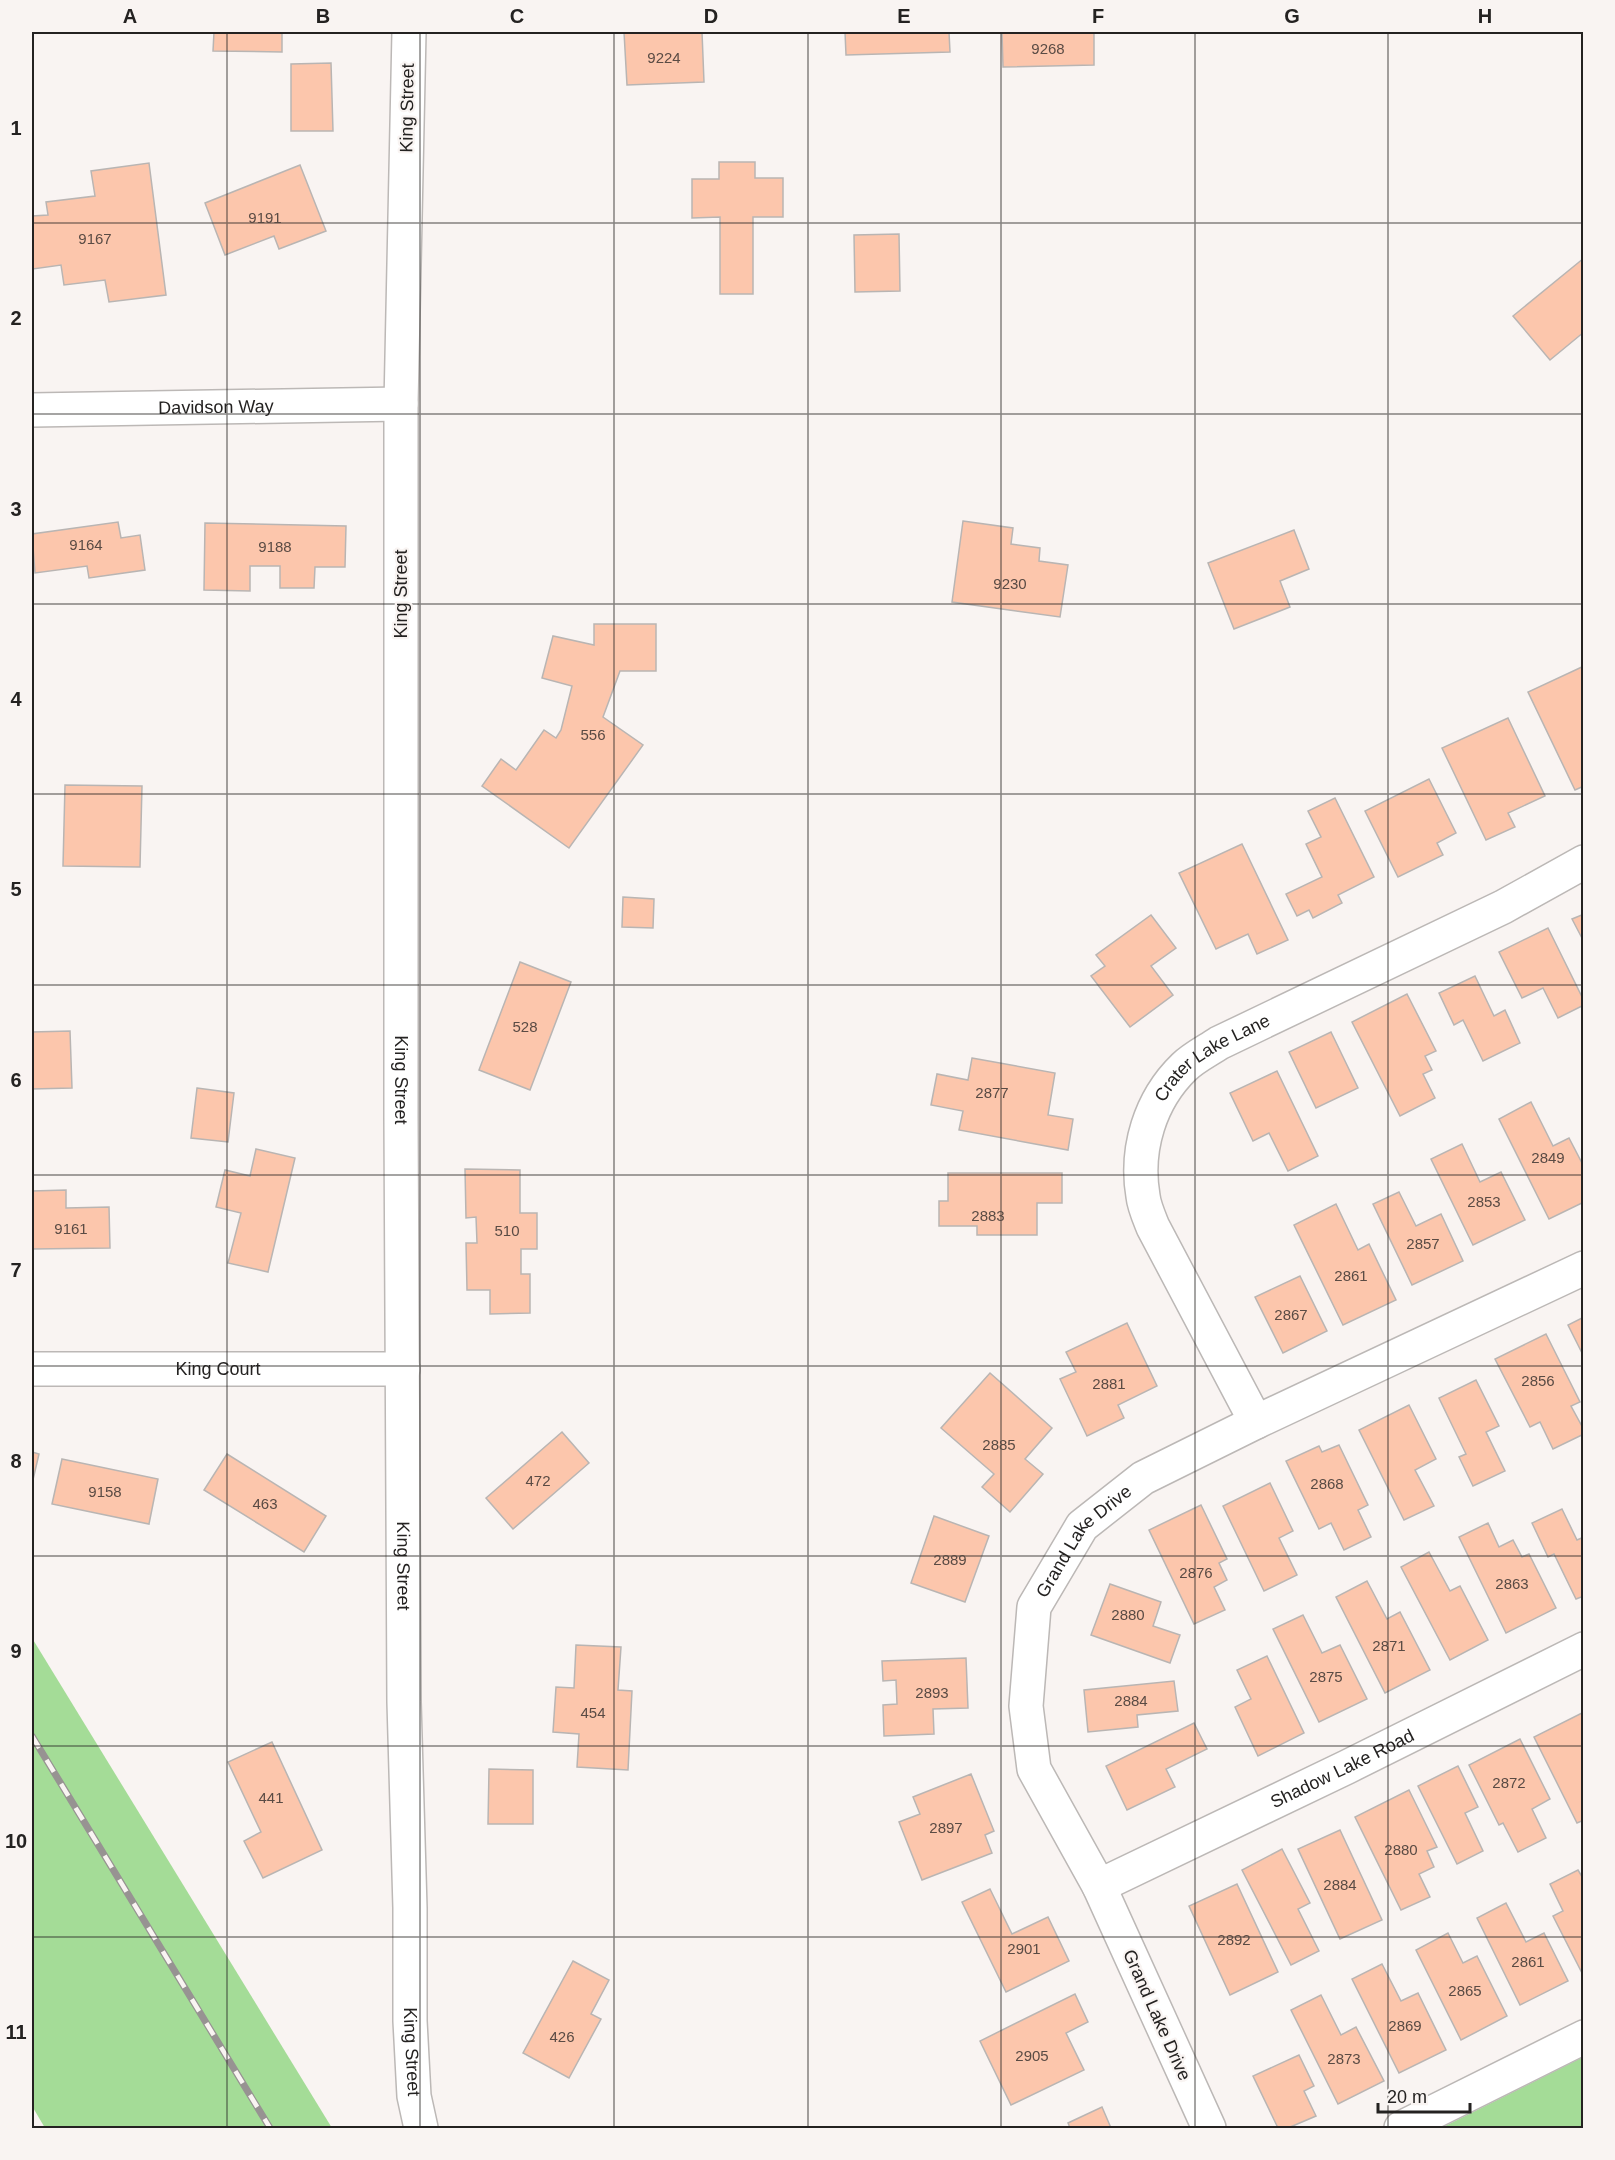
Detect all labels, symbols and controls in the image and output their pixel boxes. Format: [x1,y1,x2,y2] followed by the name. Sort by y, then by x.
[123,5,137,27] text: A
[316,5,330,27] text: B
[510,5,524,27] text: C
[704,5,718,27] text: D
[897,5,911,27] text: E
[1092,5,1104,27] text: F
[1284,5,1300,27] text: G
[1478,5,1492,27] text: H
[1031,40,1065,57] house number: 9268
[647,49,681,66] house number: 9224
[396,63,418,153] street label: King Street
[10,117,22,139] text: 1
[248,209,282,226] house number: 9191
[78,230,112,247] house number: 9167
[10,307,22,329] text: 2
[158,396,274,418] street label: Davidson Way
[10,498,22,520] text: 3
[69,536,103,553] house number: 9164
[258,538,292,555] house number: 9188
[391,549,411,639] street label: King Street
[993,575,1027,592] house number: 9230
[10,688,22,710] text: 4
[580,726,606,743] house number: 556
[10,878,22,900] text: 5
[1150,1010,1273,1105] street label: Crater Lake Lane
[512,1018,538,1035] house number: 528
[391,1035,411,1125] street label: King Street
[10,1069,22,1091] text: 6
[975,1084,1009,1101] house number: 2877
[1531,1149,1565,1166] house number: 2849
[1467,1193,1501,1210] house number: 2853
[971,1207,1005,1224] house number: 2883
[54,1220,88,1237] house number: 9161
[494,1222,520,1239] house number: 510
[1406,1235,1440,1252] house number: 2857
[10,1259,22,1281] text: 7
[1334,1267,1368,1284] house number: 2861
[1274,1306,1308,1323] house number: 2867
[175,1359,261,1379] street label: King Court
[1521,1372,1555,1389] house number: 2856
[1092,1375,1126,1392] house number: 2881
[982,1436,1016,1453] house number: 2885
[10,1450,22,1472] text: 8
[525,1472,551,1489] house number: 472
[1310,1475,1344,1492] house number: 2868
[1032,1481,1135,1601] street label: Grand Lake Drive
[88,1483,122,1500] house number: 9158
[252,1495,278,1512] house number: 463
[393,1521,414,1611] street label: King Street
[933,1551,967,1568] house number: 2889
[1179,1564,1213,1581] house number: 2876
[1495,1575,1529,1592] house number: 2863
[1111,1606,1145,1623] house number: 2880
[1372,1637,1406,1654] house number: 2871
[10,1640,22,1662] text: 9
[1309,1668,1343,1685] house number: 2875
[915,1684,949,1701] house number: 2893
[1114,1692,1148,1709] house number: 2884
[580,1704,606,1721] house number: 454
[1267,1725,1417,1812] street label: Shadow Lake Road
[1492,1774,1526,1791] house number: 2872
[258,1789,284,1806] house number: 441
[929,1819,963,1836] house number: 2897
[5,1830,27,1852] text: 10
[1384,1841,1418,1858] house number: 2880
[1323,1876,1357,1893] house number: 2884
[1217,1931,1251,1948] house number: 2892
[1007,1940,1041,1957] house number: 2901
[1119,1946,1195,2084] street label: Grand Lake Drive
[1511,1953,1545,1970] house number: 2861
[1448,1982,1482,1999] house number: 2865
[400,2007,424,2097] street label: King Street
[1388,2017,1422,2034] house number: 2869
[5,2021,27,2043] text: 11
[549,2028,575,2045] house number: 426
[1015,2047,1049,2064] house number: 2905
[1327,2050,1361,2067] house number: 2873
[1378,2076,1470,2114] scale bar
[1387,2087,1427,2107] text: 20 m

